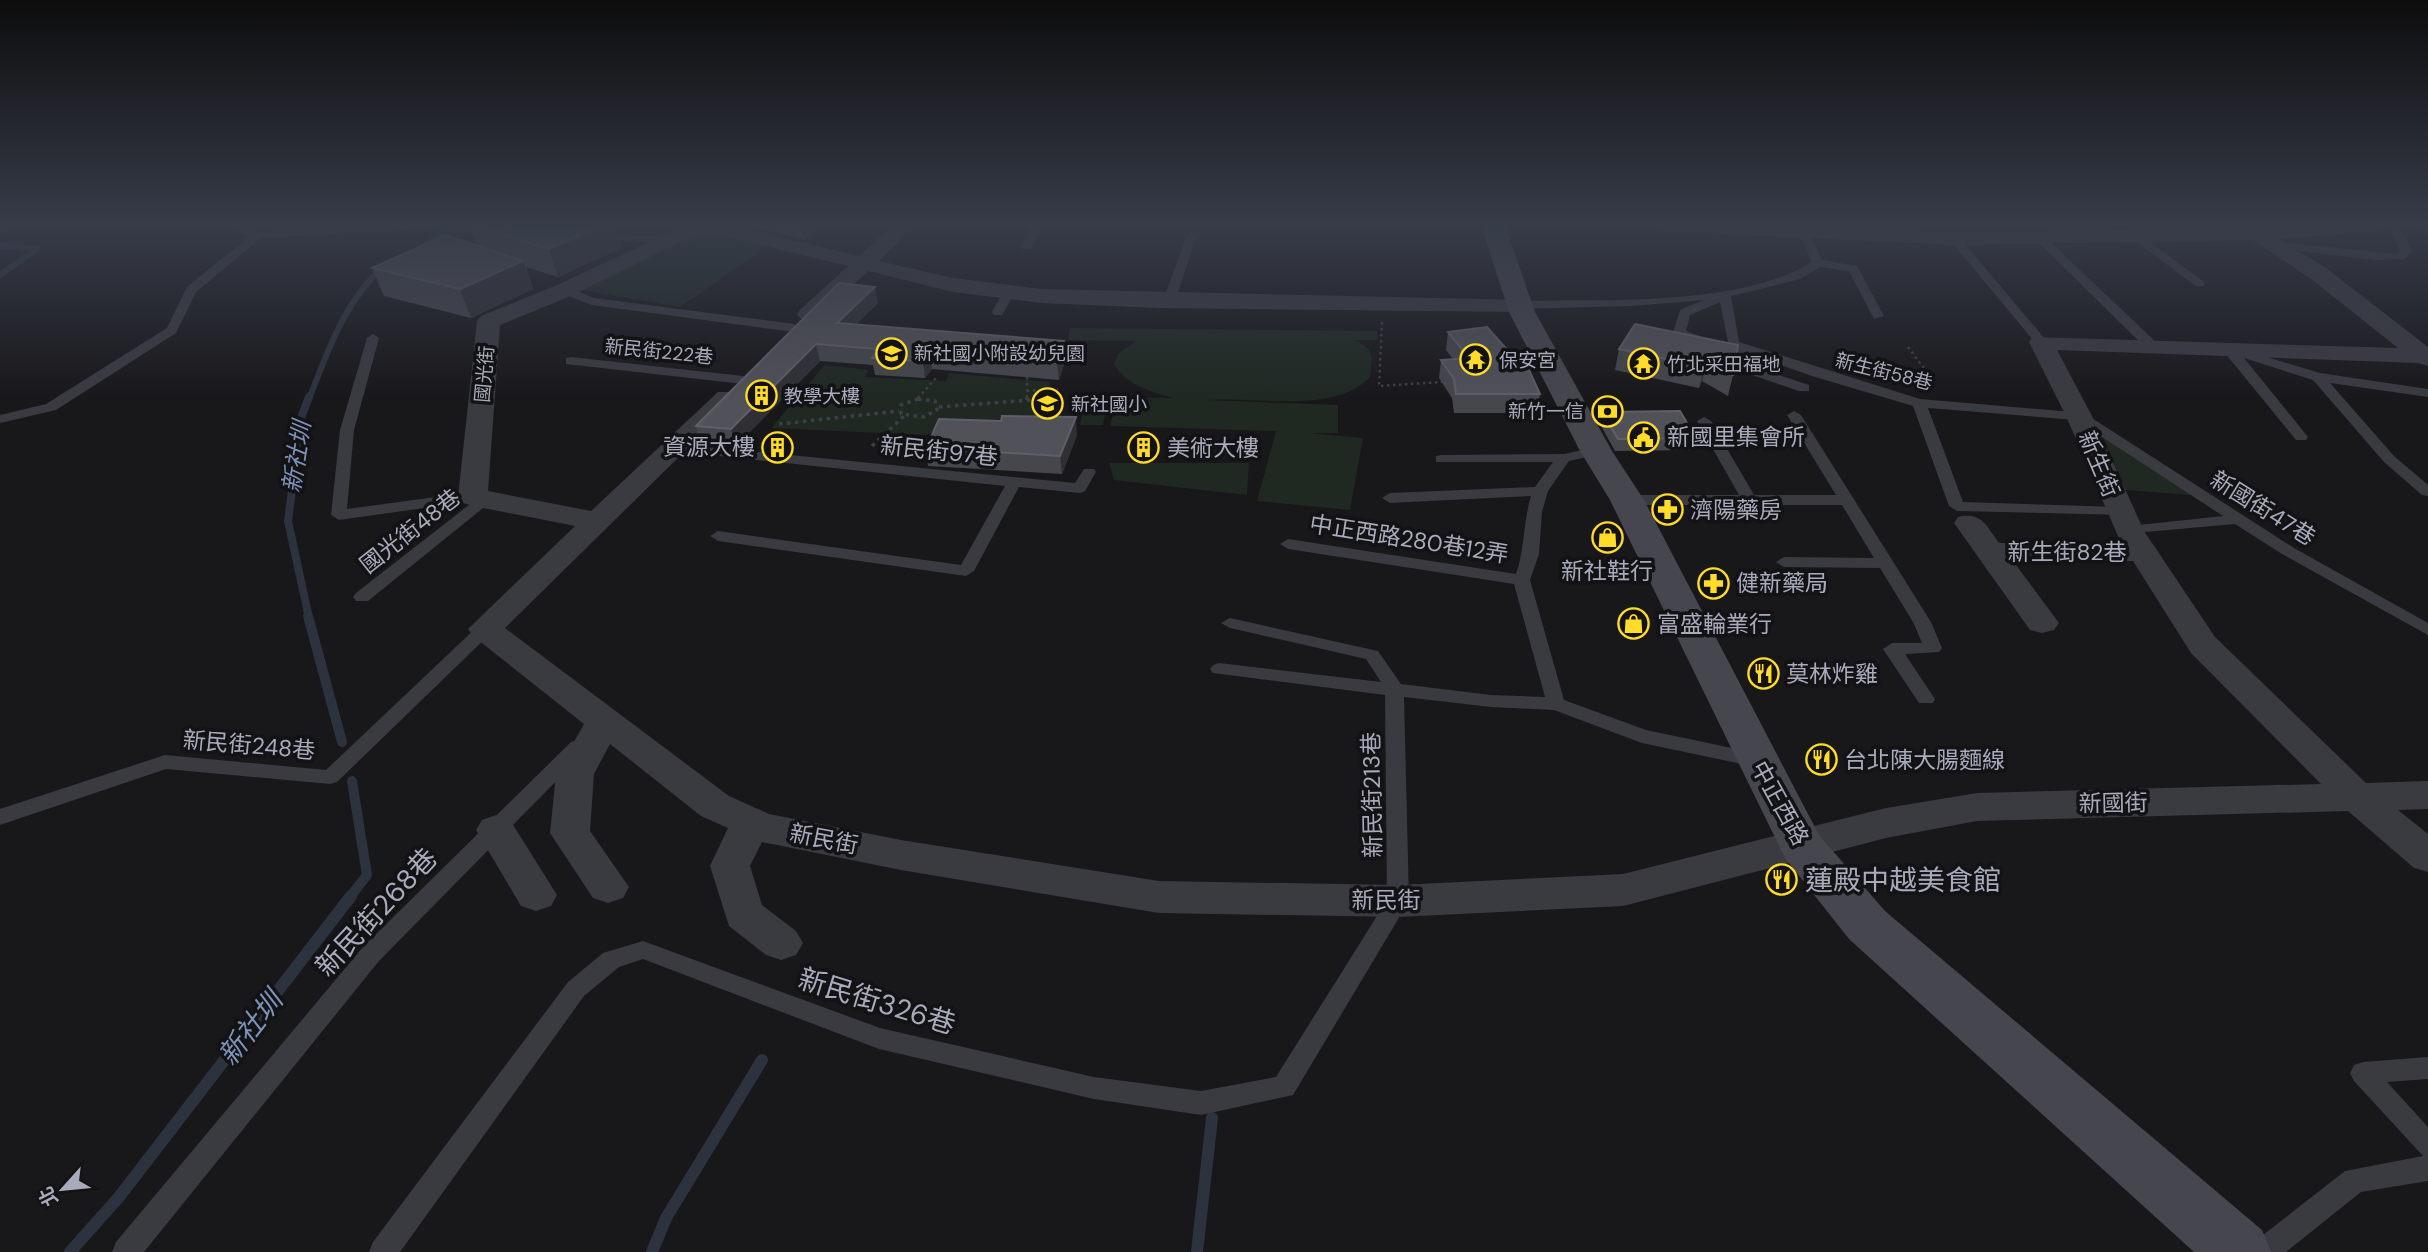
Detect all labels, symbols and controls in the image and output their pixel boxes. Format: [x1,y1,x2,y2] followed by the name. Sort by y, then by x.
[604,333,714,370] street label: 新民街222巷
[874,336,908,370] school or university icon: 新社國小附設幼兒園
[914,341,1085,366] place label: 新社國小附設幼兒園
[1459,343,1493,377] temple icon: 保安宮
[470,345,499,404] street label: 國光街
[1627,347,1661,381] temple icon: 竹北采田福地
[1833,347,1935,396] street label: 新生街58巷
[1499,348,1556,373] place label: 保安宮
[1667,352,1781,377] place label: 竹北采田福地
[744,379,778,413] building icon: 教學大樓
[784,384,860,409] place label: 教學大樓
[1031,387,1065,421] school or university icon: 新社國小
[1071,392,1147,417] place label: 新社國小
[1590,394,1624,428] bank icon: 新竹一信
[1508,399,1584,424] place label: 新竹一信
[276,416,318,495] water label: 新社圳
[1627,420,1661,454] public building icon: 新國里集會所
[1667,422,1805,452] place label: 新國里集會所
[2072,426,2126,502] street label: 新生街
[761,430,795,464] building icon: 資源大樓
[879,430,999,472] street label: 新民街97巷
[1127,431,1161,465] building icon: 美術大樓
[663,432,755,462] place label: 資源大樓
[1167,433,1259,463] place label: 美術大樓
[2205,464,2321,552] street label: 新國街47巷
[354,482,466,580] street label: 國光街48巷
[1650,493,1684,527] pharmacy icon: 濟陽藥房
[1690,495,1782,525] place label: 濟陽藥房
[1307,508,1511,570] street label: 中正西路280巷12弄
[1590,520,1624,554] shop icon: 新社鞋行
[2008,537,2126,567] street label: 新生街82巷
[1561,556,1653,586] place label: 新社鞋行
[1696,566,1730,600] pharmacy icon: 健新藥局
[1736,568,1828,598] place label: 健新藥局
[1617,607,1651,641] shop icon: 富盛輪業行
[1657,609,1772,639] place label: 富盛輪業行
[1746,657,1780,691] restaurant icon: 莫林炸雞
[1786,659,1878,689] place label: 莫林炸雞
[182,724,316,766] street label: 新民街248巷
[1356,732,1388,858] street label: 新民街213巷
[1804,743,1838,777] restaurant icon: 台北陳大腸麵線
[1844,745,2005,775] place label: 台北陳大腸麵線
[1745,755,1815,851] street label: 中正西路
[2078,787,2148,819] street label: 新國街
[787,818,861,860] street label: 新民街
[307,840,445,984] street label: 新民街268巷
[1805,862,2001,899] place label: 蓮殿中越美食館
[1765,863,1799,897] restaurant icon: 蓮殿中越美食館
[1352,885,1421,915] street label: 新民街
[794,960,960,1043] street label: 新民街326巷
[210,981,293,1073] water label: 新社圳
[28,1154,98,1224] north arrow
[33,1182,64,1211] text: 北

